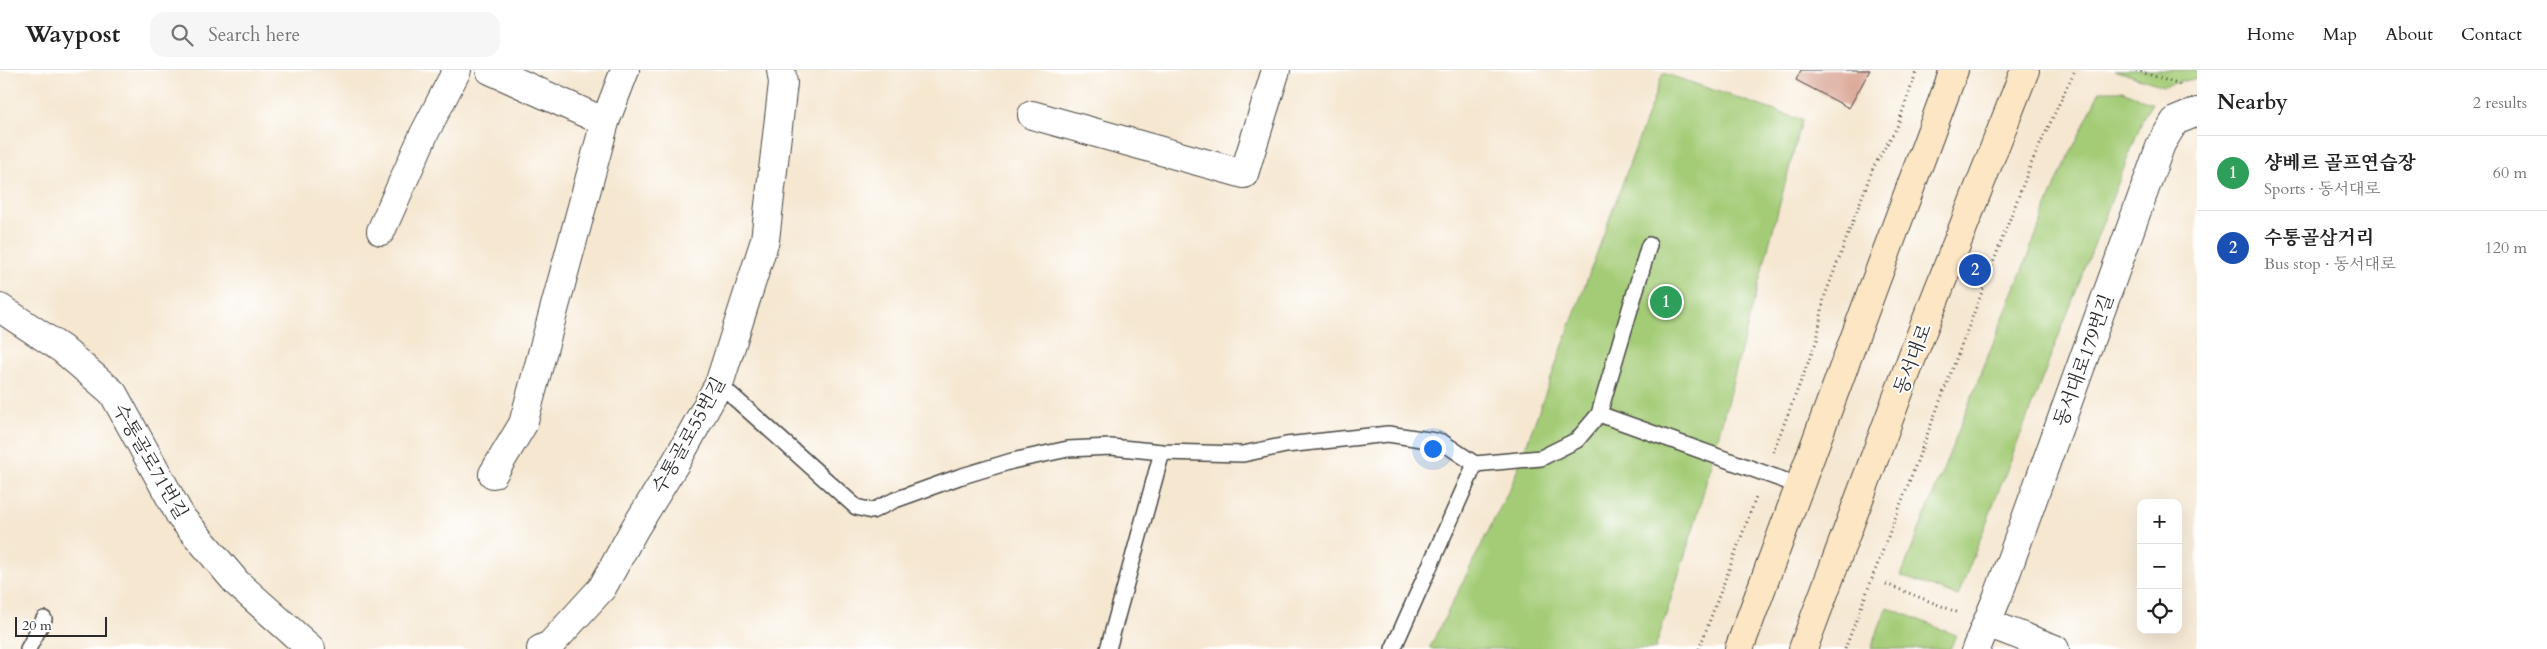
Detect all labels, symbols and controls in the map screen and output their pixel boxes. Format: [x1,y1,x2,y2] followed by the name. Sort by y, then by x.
[150,12,500,57] search box
[25,18,120,51] text: Waypost
[168,21,196,49] icon: search
[208,22,300,48] text: Search here
[2247,22,2295,47] text: Home
[2323,22,2357,47] text: Map
[2385,22,2433,47] text: About
[2461,22,2522,47] text: Contact
[2217,88,2288,117] text: Nearby
[2473,92,2527,114] text: 2 results
[2264,150,2416,176] text: 샹베르 골프연습장
[2229,162,2237,184] text: 1
[2493,162,2527,184] text: 60 m
[2264,178,2380,200] text: Sports · 동서대로
[2264,225,2374,251] text: 수통골삼거리
[2229,237,2237,259] text: 2
[2485,237,2527,259] text: 120 m
[1959,251,1991,289] pin: 2
[2264,253,2395,275] text: Bus stop · 동서대로
[1650,283,1682,321] pin: 1
[2048,290,2120,430] street label: 동서대로179번길
[1888,320,1938,398] street label: 동서대로
[646,373,732,498] street label: 수통골로55번길
[106,399,194,524] street label: 수통골로71번길
[1420,436,1446,462] your location
[2137,499,2182,634] map controls
[2137,499,2182,544] button: +
[2137,544,2182,589] button: −
[2137,589,2182,634] button: locate
[15,614,108,637] scale bar
[22,616,52,635] text: 20 m

